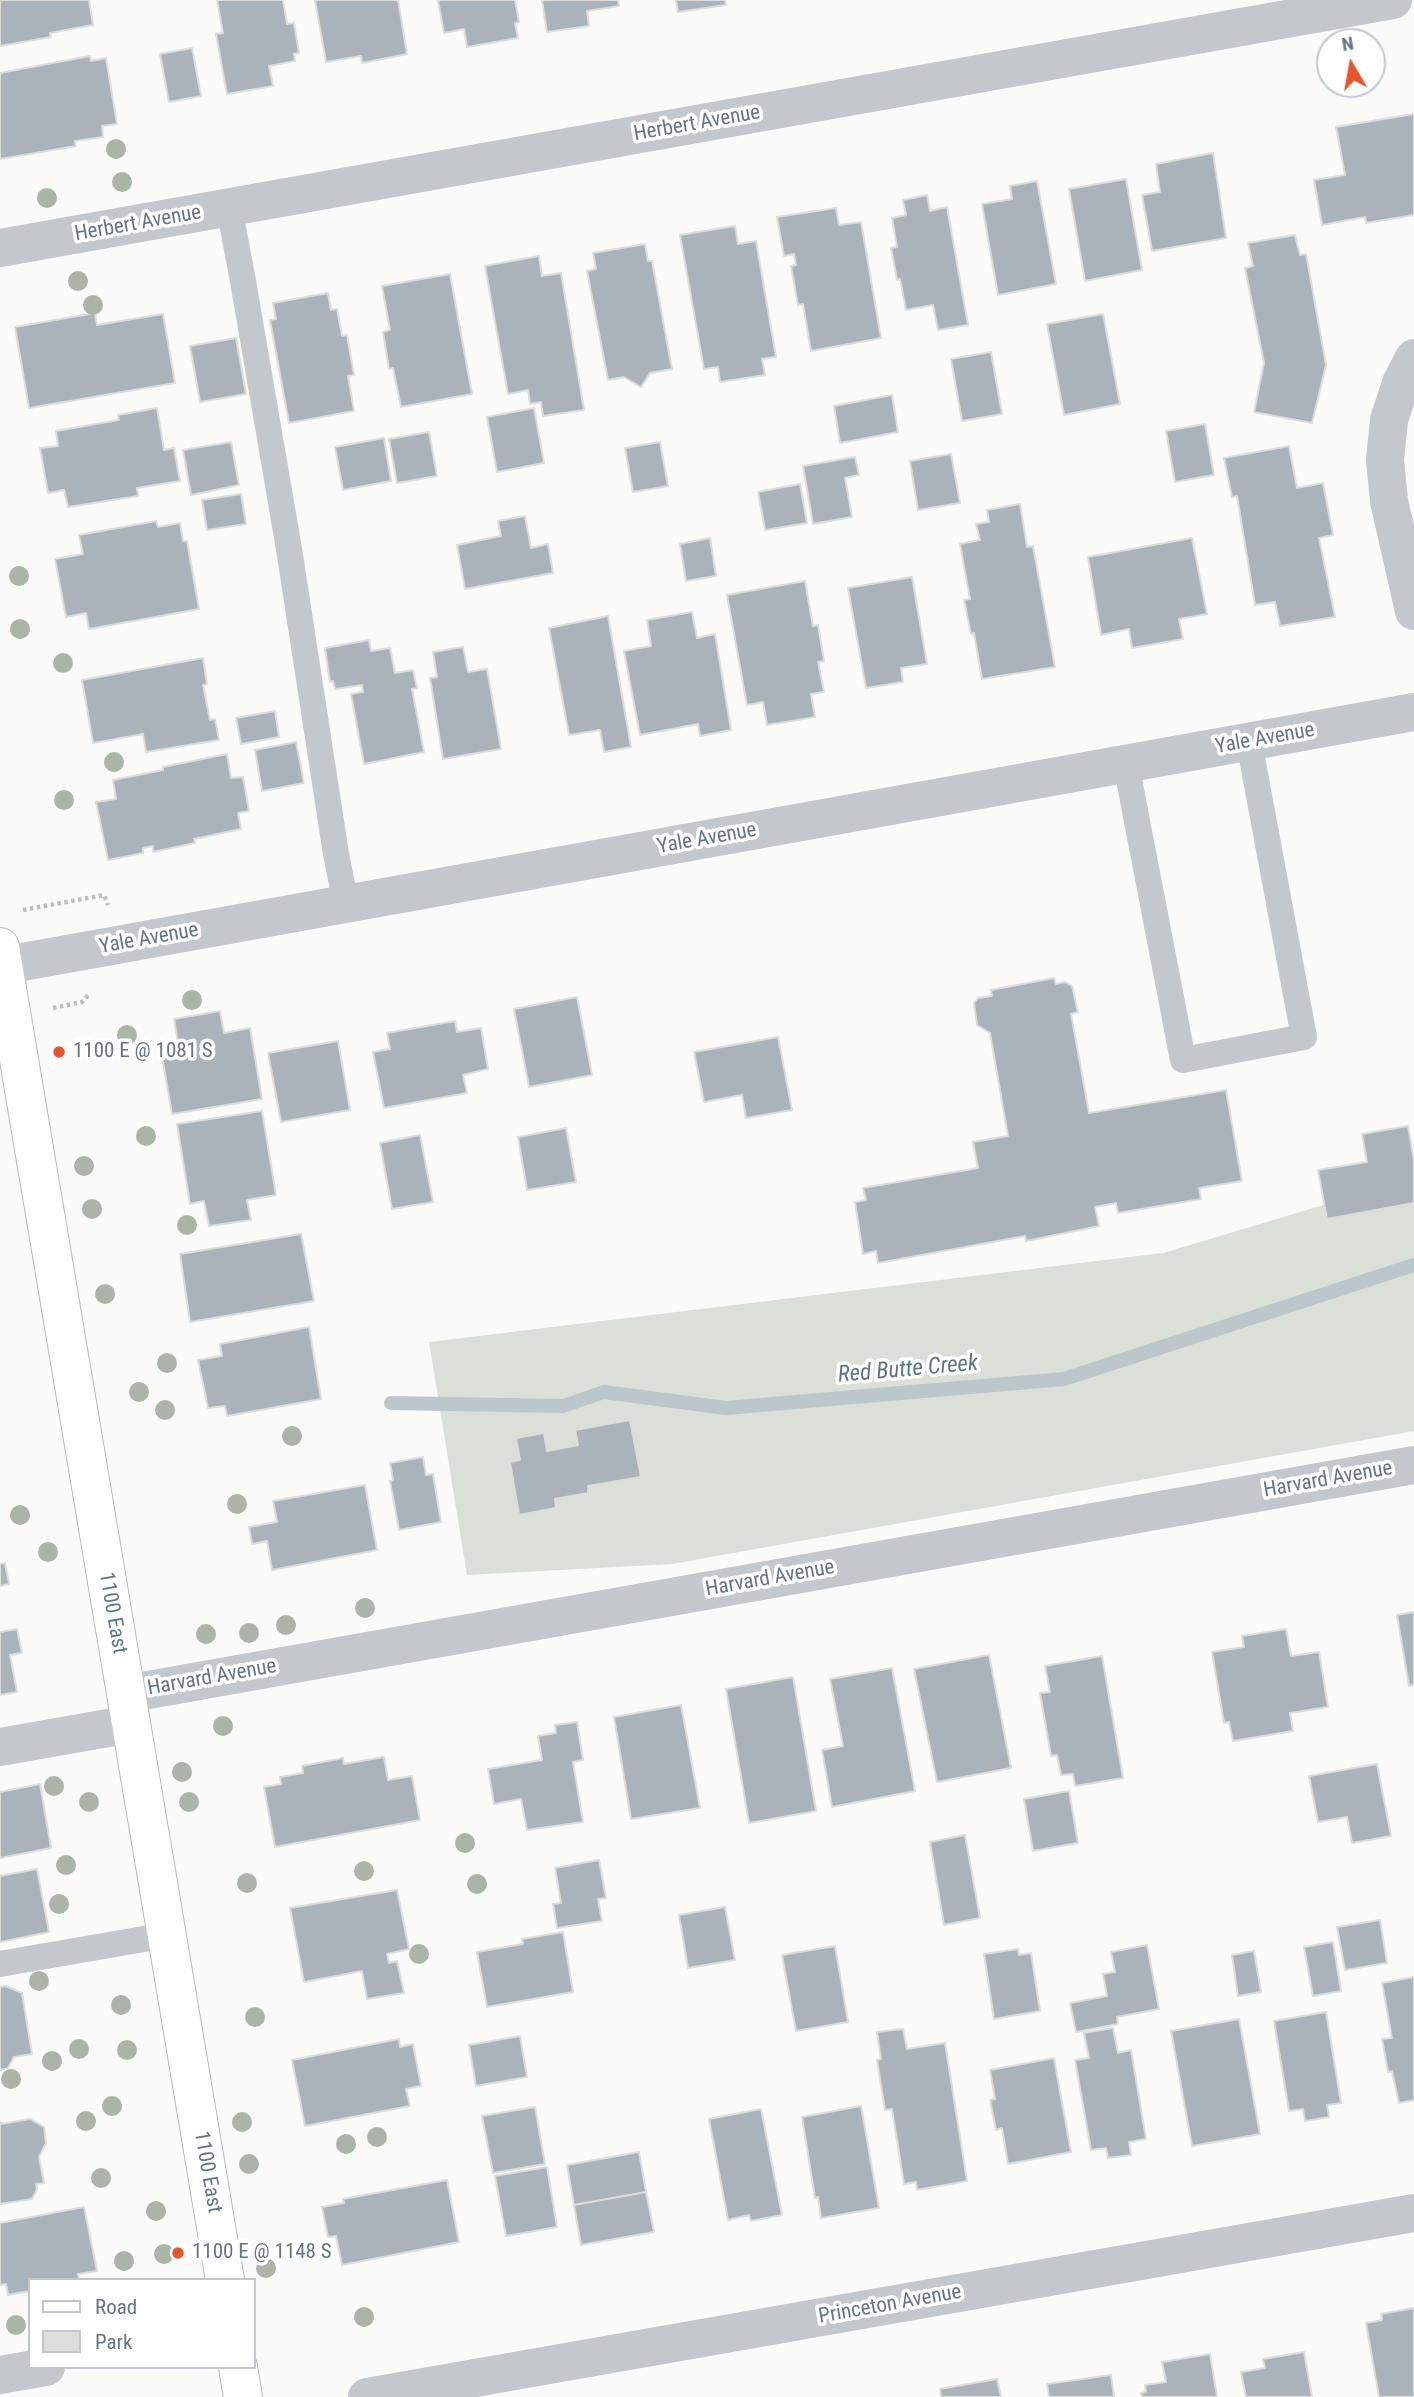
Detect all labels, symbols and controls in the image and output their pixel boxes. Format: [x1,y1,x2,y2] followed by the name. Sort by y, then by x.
[1316,28,1386,98] north arrow
[1340,31,1355,56] text: N
[632,100,762,148] street label: Herbert Avenue
[73,200,203,248] street label: Herbert Avenue
[1213,718,1317,760] street label: Yale Avenue
[655,818,759,860] street label: Yale Avenue
[97,918,201,960] street label: Yale Avenue
[73,1039,213,1065] place label: 1100 E @ 1081 S
[51,1044,67,1060] marker: 1100 E @ 1081 S
[837,1350,979,1390] water label: Red Butte Creek
[1262,1456,1394,1504] street label: Harvard Avenue
[704,1555,836,1603] street label: Harvard Avenue
[92,1570,132,1656] street label: 1100 East
[146,1654,278,1702] street label: Harvard Avenue
[187,2129,227,2215] street label: 1100 East
[192,2240,332,2266] place label: 1100 E @ 1148 S
[170,2245,186,2261] marker: 1100 E @ 1148 S
[28,2278,256,2369] legend
[817,2280,963,2330] street label: Princeton Avenue
[95,2295,137,2319] text: Road
[95,2330,132,2354] text: Park

